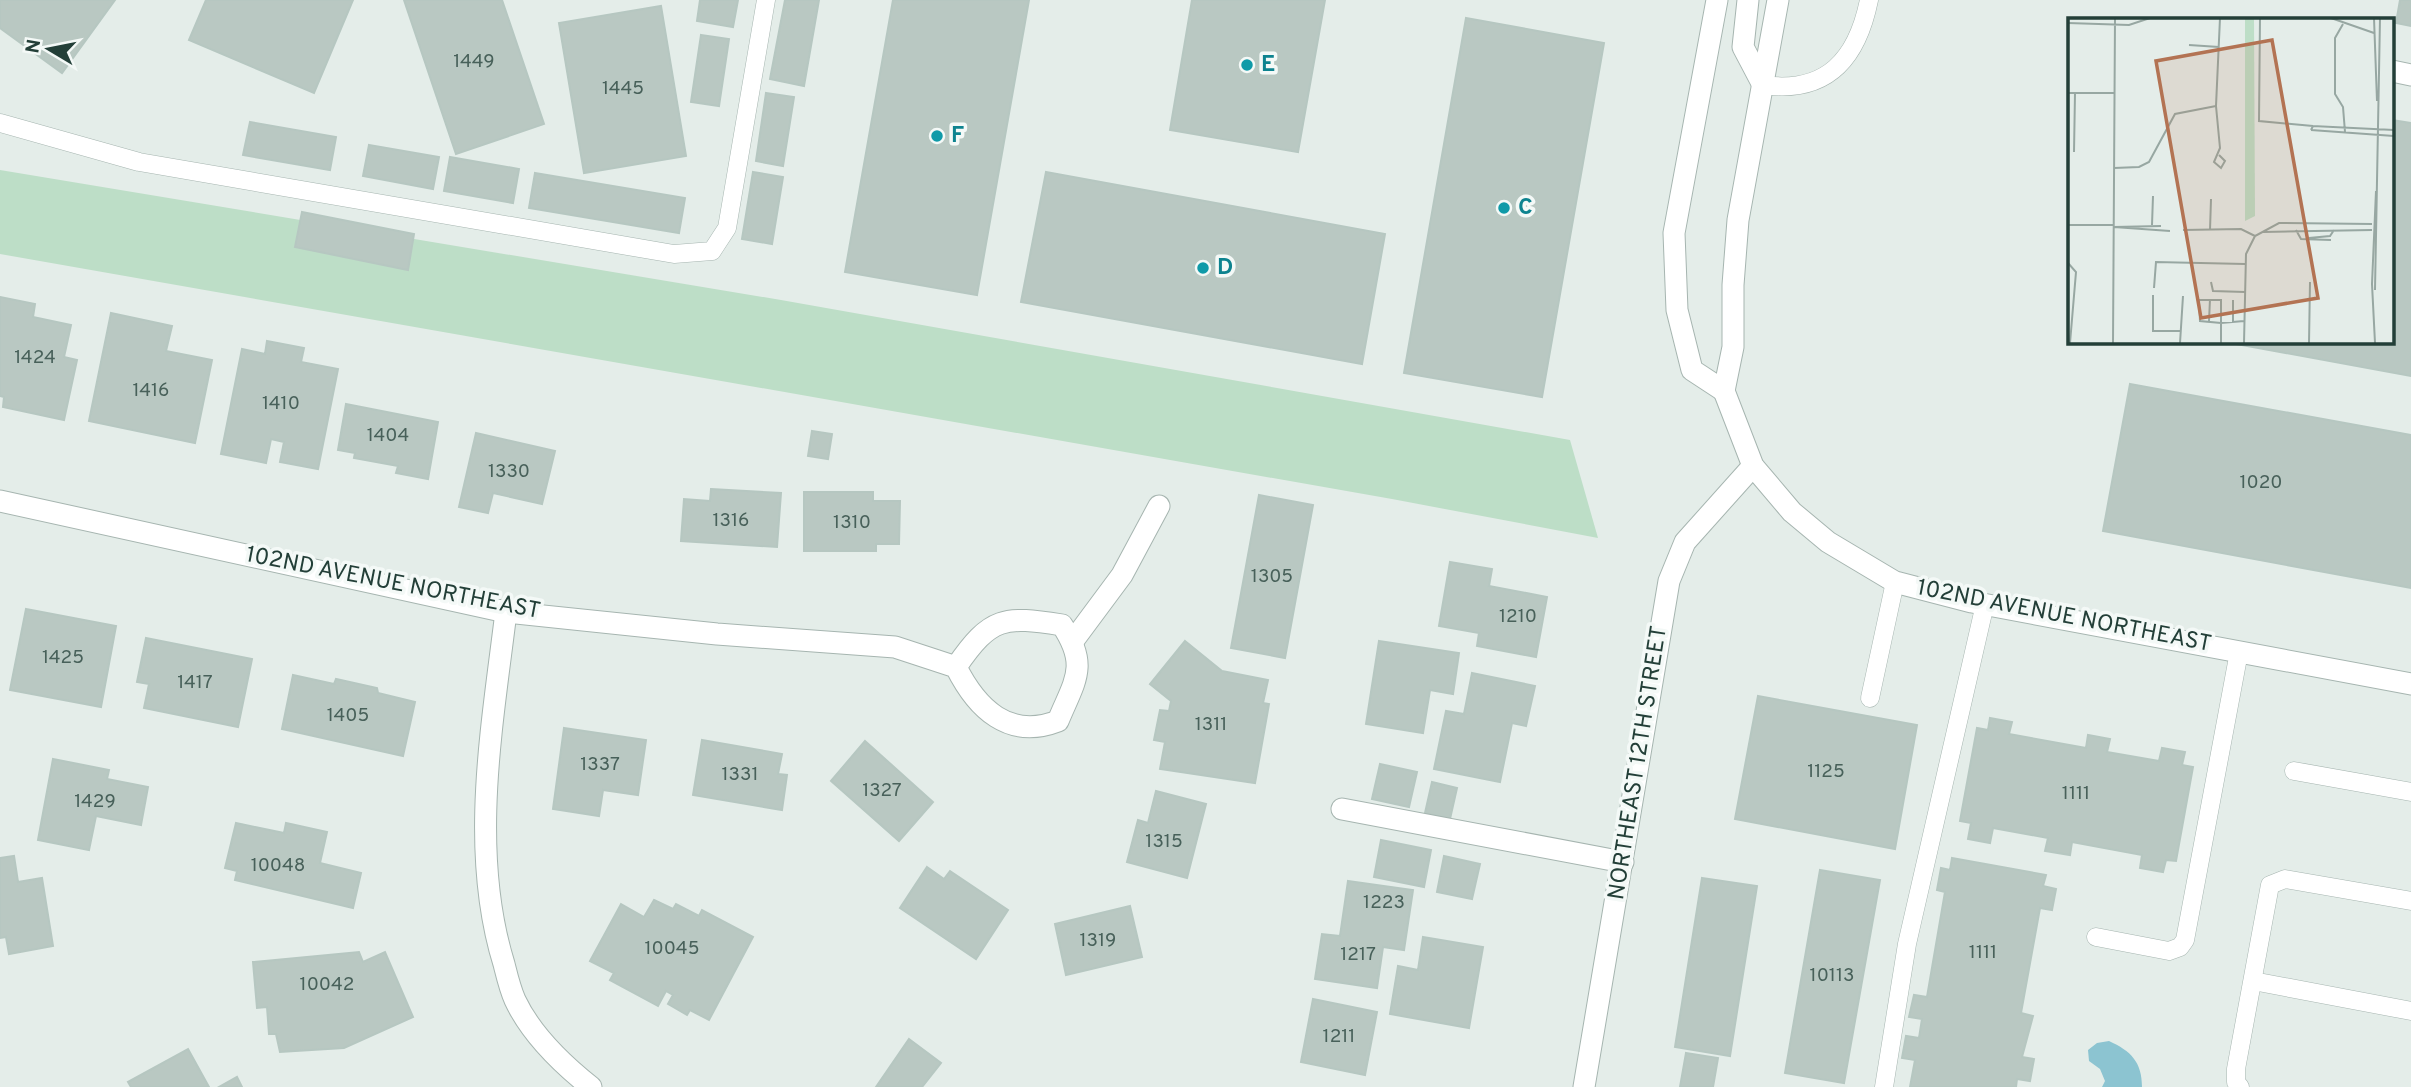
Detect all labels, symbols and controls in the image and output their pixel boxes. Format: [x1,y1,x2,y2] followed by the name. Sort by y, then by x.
[14,14,84,84] north arrow
[2068,18,2394,343] inset map
[21,38,47,55] text: N
[453,50,495,74] house number: 1449
[1261,51,1275,80] place label: E
[1239,57,1255,73] marker: E
[602,77,644,101] house number: 1445
[951,122,964,151] place label: F
[929,128,945,144] marker: F
[1518,194,1533,223] place label: C
[1496,200,1512,216] marker: C
[1217,254,1233,283] place label: D
[1195,260,1211,276] marker: D
[14,346,56,370] house number: 1424
[133,379,169,403] house number: 1416
[262,392,300,416] house number: 1410
[367,424,409,448] house number: 1404
[488,460,530,484] house number: 1330
[2239,471,2283,495] house number: 1020
[713,509,749,533] house number: 1316
[833,511,871,535] house number: 1310
[243,541,543,627] street label: 102ND AVENUE NORTHEAST
[1251,565,1293,589] house number: 1305
[1914,574,2214,660] street label: 102ND AVENUE NORTHEAST
[1499,605,1537,629] house number: 1210
[1603,624,1675,902] street label: NORTHEAST 12TH STREET
[42,646,84,670] house number: 1425
[177,671,213,695] house number: 1417
[327,704,369,728] house number: 1405
[1195,713,1227,737] house number: 1311
[580,753,620,777] house number: 1337
[1807,760,1845,784] house number: 1125
[721,763,759,787] house number: 1331
[862,779,902,803] house number: 1327
[2062,782,2090,806] house number: 1111
[74,790,116,814] house number: 1429
[1145,830,1183,854] house number: 1315
[251,854,305,878] house number: 10048
[1363,891,1405,915] house number: 1223
[1080,929,1116,953] house number: 1319
[645,937,699,961] house number: 10045
[1969,941,1997,965] house number: 1111
[1340,943,1376,967] house number: 1217
[1810,964,1854,988] house number: 10113
[300,973,354,997] house number: 10042
[1323,1025,1355,1049] house number: 1211

